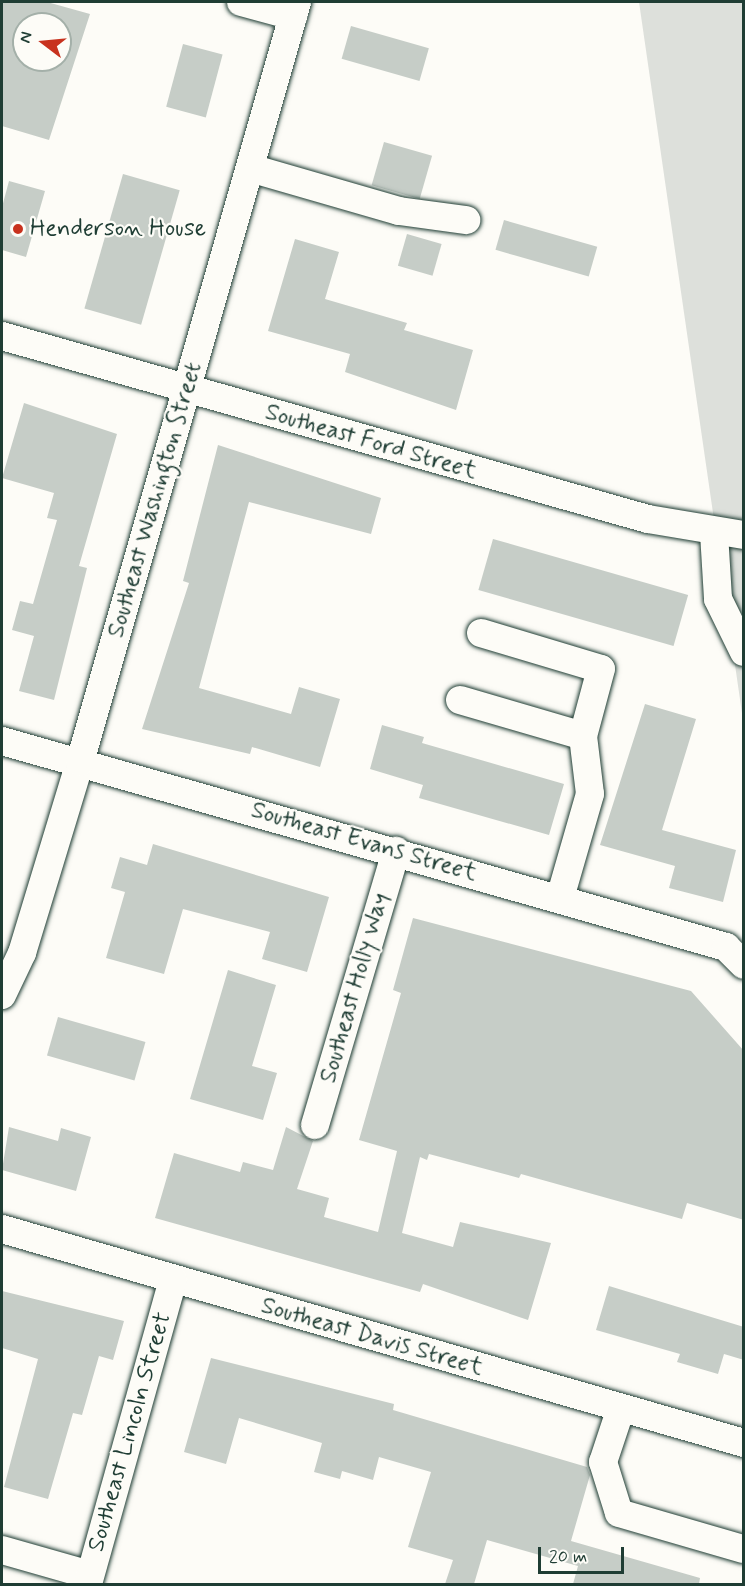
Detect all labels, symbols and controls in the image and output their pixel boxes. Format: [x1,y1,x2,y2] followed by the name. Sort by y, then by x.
[12,12,72,72] north arrow
[15,29,38,45] text: N
[30,215,206,243] place label: Henderson House
[11,222,25,236] marker: Henderson House
[101,357,209,643] street label: Southeast Washington Street
[262,398,480,486] street label: Southeast Ford Street
[248,796,480,888] street label: Southeast Evans Street
[314,888,396,1088] street label: Southeast Holly Way
[258,1292,486,1382] street label: Southeast Davis Street
[82,1310,178,1554] street label: Southeast Lincoln Street
[541,1535,626,1573] scale bar
[549,1545,587,1569] text: 20 m

